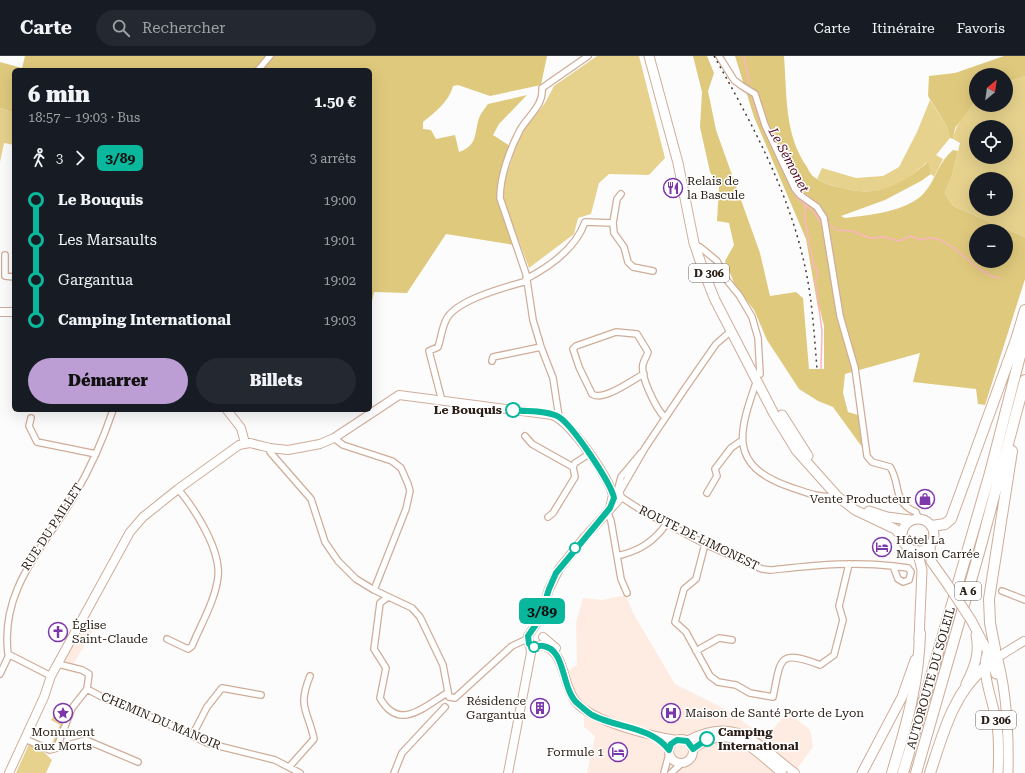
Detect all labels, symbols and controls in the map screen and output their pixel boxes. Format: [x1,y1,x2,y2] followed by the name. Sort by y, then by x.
[96,10,376,46] search box
[20,16,72,39] text: Carte
[110,17,132,39] icon: search
[142,19,225,37] text: Rechercher
[814,20,850,36] text: Carte
[872,20,935,36] text: Itinéraire
[957,20,1005,36] text: Favoris
[969,68,1013,112] north arrow
[969,68,1013,268] map controls
[28,82,90,107] text: 6 min
[314,93,356,111] text: 1.50 €
[28,110,140,125] text: 18:57 – 19:03 · Bus
[969,120,1013,164] button: locate
[765,124,812,195] water label: Le Sémonet
[28,147,50,169] icon: walk
[69,147,91,169] icon: forward
[105,150,135,166] text: 3/89
[56,151,63,166] text: 3
[310,151,356,166] text: 3 arrêts
[969,172,1013,216] button: +
[687,174,745,202] place label: Relais de la Bascule
[662,177,684,199] restaurant icon: Relais de la Bascule
[58,191,143,209] text: Le Bouquis
[324,193,356,208] text: 19:00
[969,224,1013,268] button: −
[58,231,157,249] text: Les Marsaults
[324,233,356,248] text: 19:01
[689,264,729,282] road number: D 306
[58,271,133,289] text: Gargantua
[324,273,356,288] text: 19:02
[58,311,231,329] text: Camping International
[324,313,356,328] text: 19:03
[28,358,188,404] button: Démarrer
[196,358,356,404] button: Billets
[505,402,521,418] marker: Le Bouquis
[434,403,502,417] place label: Le Bouquis
[19,481,85,573] street label: RUE DU PAILLET
[914,488,936,510] shop icon: Vente Producteur
[810,492,911,506] place label: Vente Producteur
[637,503,761,573] street label: ROUTE DE LIMONEST
[896,533,980,561] place label: Hôtel La Maison Carrée
[871,536,893,558] hotel icon: Hôtel La Maison Carrée
[569,542,581,554] unlabelled marker
[955,582,981,600] road number: A 6
[514,598,570,624] line badge: 3/89
[527,603,557,619] text: 3/89
[904,605,958,751] street label: AUTOROUTE DU SOLEIL
[72,618,148,646] place label: Église Saint-Claude
[47,621,69,643] church icon: Église Saint-Claude
[528,641,540,653] unlabelled marker
[99,689,224,753] street label: CHEMIN DU MANOIR
[466,694,526,722] place label: Résidence Gargantua
[529,697,551,719] building icon: Résidence Gargantua
[52,702,74,724] place icon: Monument aux Morts
[660,702,682,724] hospital icon: Maison de Santé Porte de Lyon
[685,706,864,720] place label: Maison de Santé Porte de Lyon
[976,711,1016,729] road number: D 306
[31,725,95,753] place label: Monument aux Morts
[718,725,799,753] place label: Camping International
[699,731,715,747] marker: Camping International
[607,741,629,763] hotel icon: Formule 1
[547,745,604,759] place label: Formule 1

